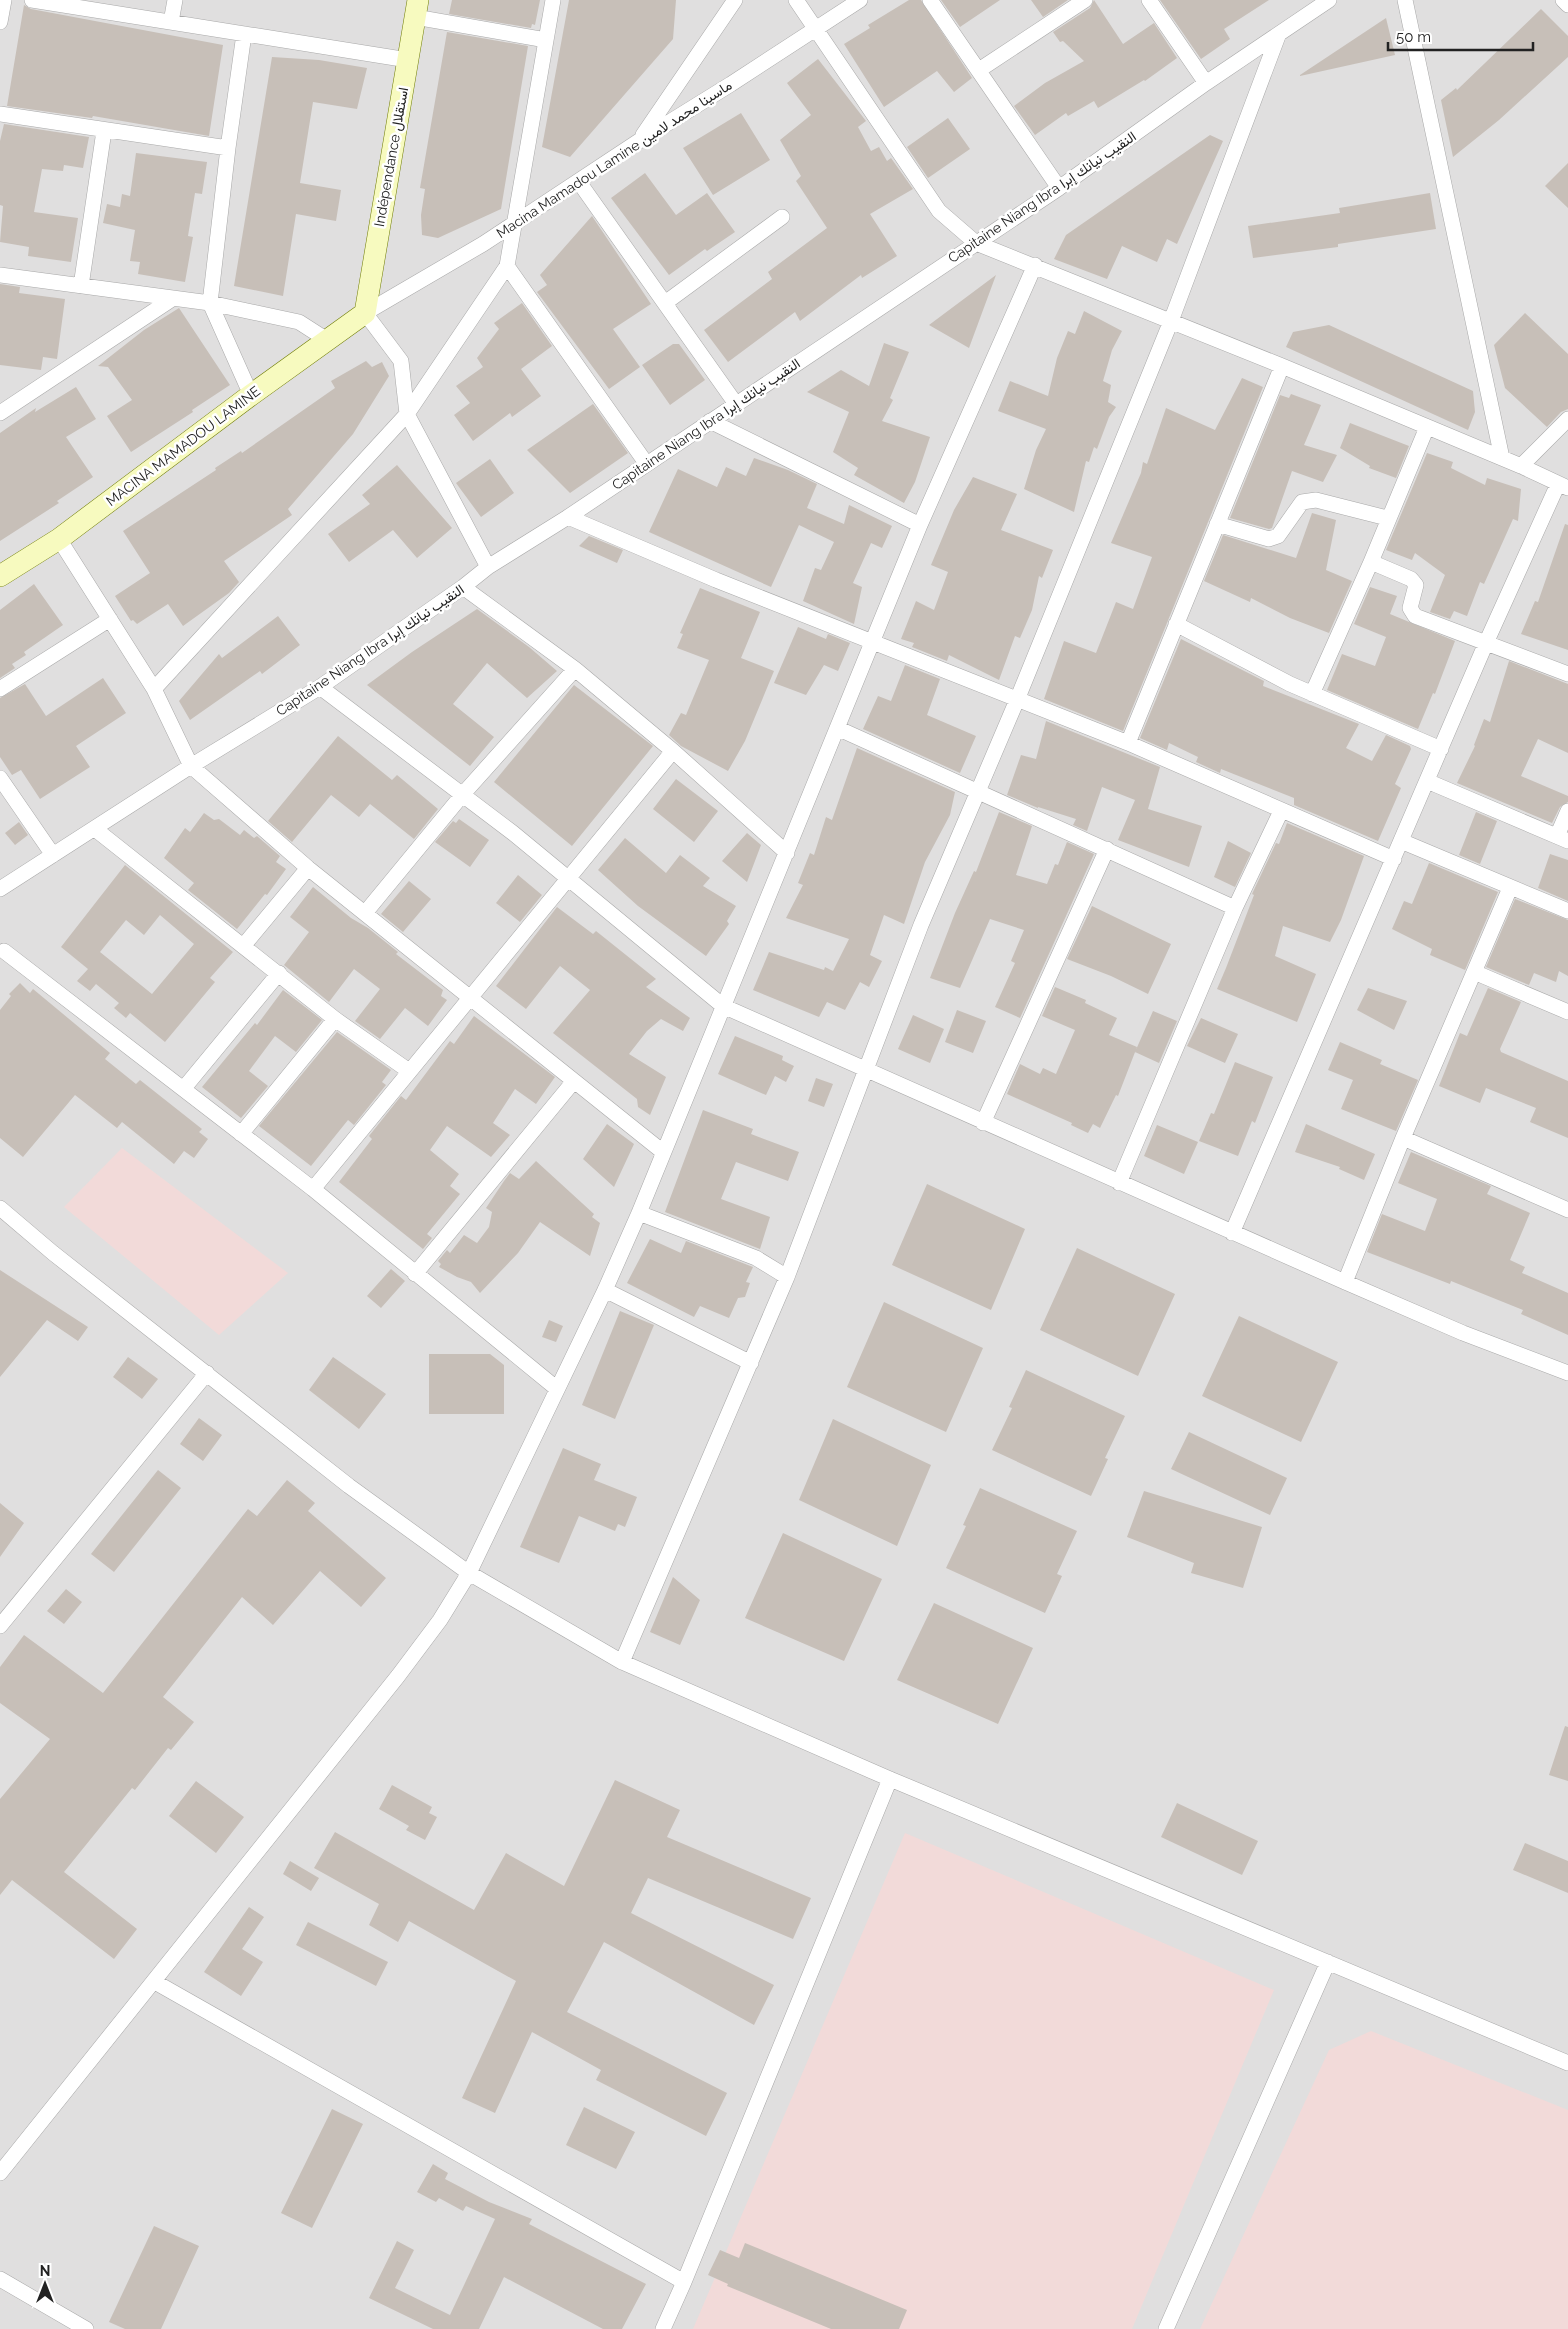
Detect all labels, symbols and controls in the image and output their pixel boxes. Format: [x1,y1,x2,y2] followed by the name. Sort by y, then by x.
[1388,20,1533,52] scale bar
[1396,28,1431,46] text: 50 m
[493,77,735,242] street label: Macina Mamadou Lamine ماسينا محمد لامين
[371,86,413,228] street label: Indépendance استقلال
[945,128,1140,268] street label: Capitaine Niang Ibra النقيب نيانك إبرا
[609,355,804,495] street label: Capitaine Niang Ibra النقيب نيانك إبرا
[103,383,263,509] street label: MACINA MAMADOU LAMINE
[273,581,468,721] street label: Capitaine Niang Ibra النقيب نيانك إبرا
[20,2259,70,2309] north arrow
[40,2263,50,2279] text: N

